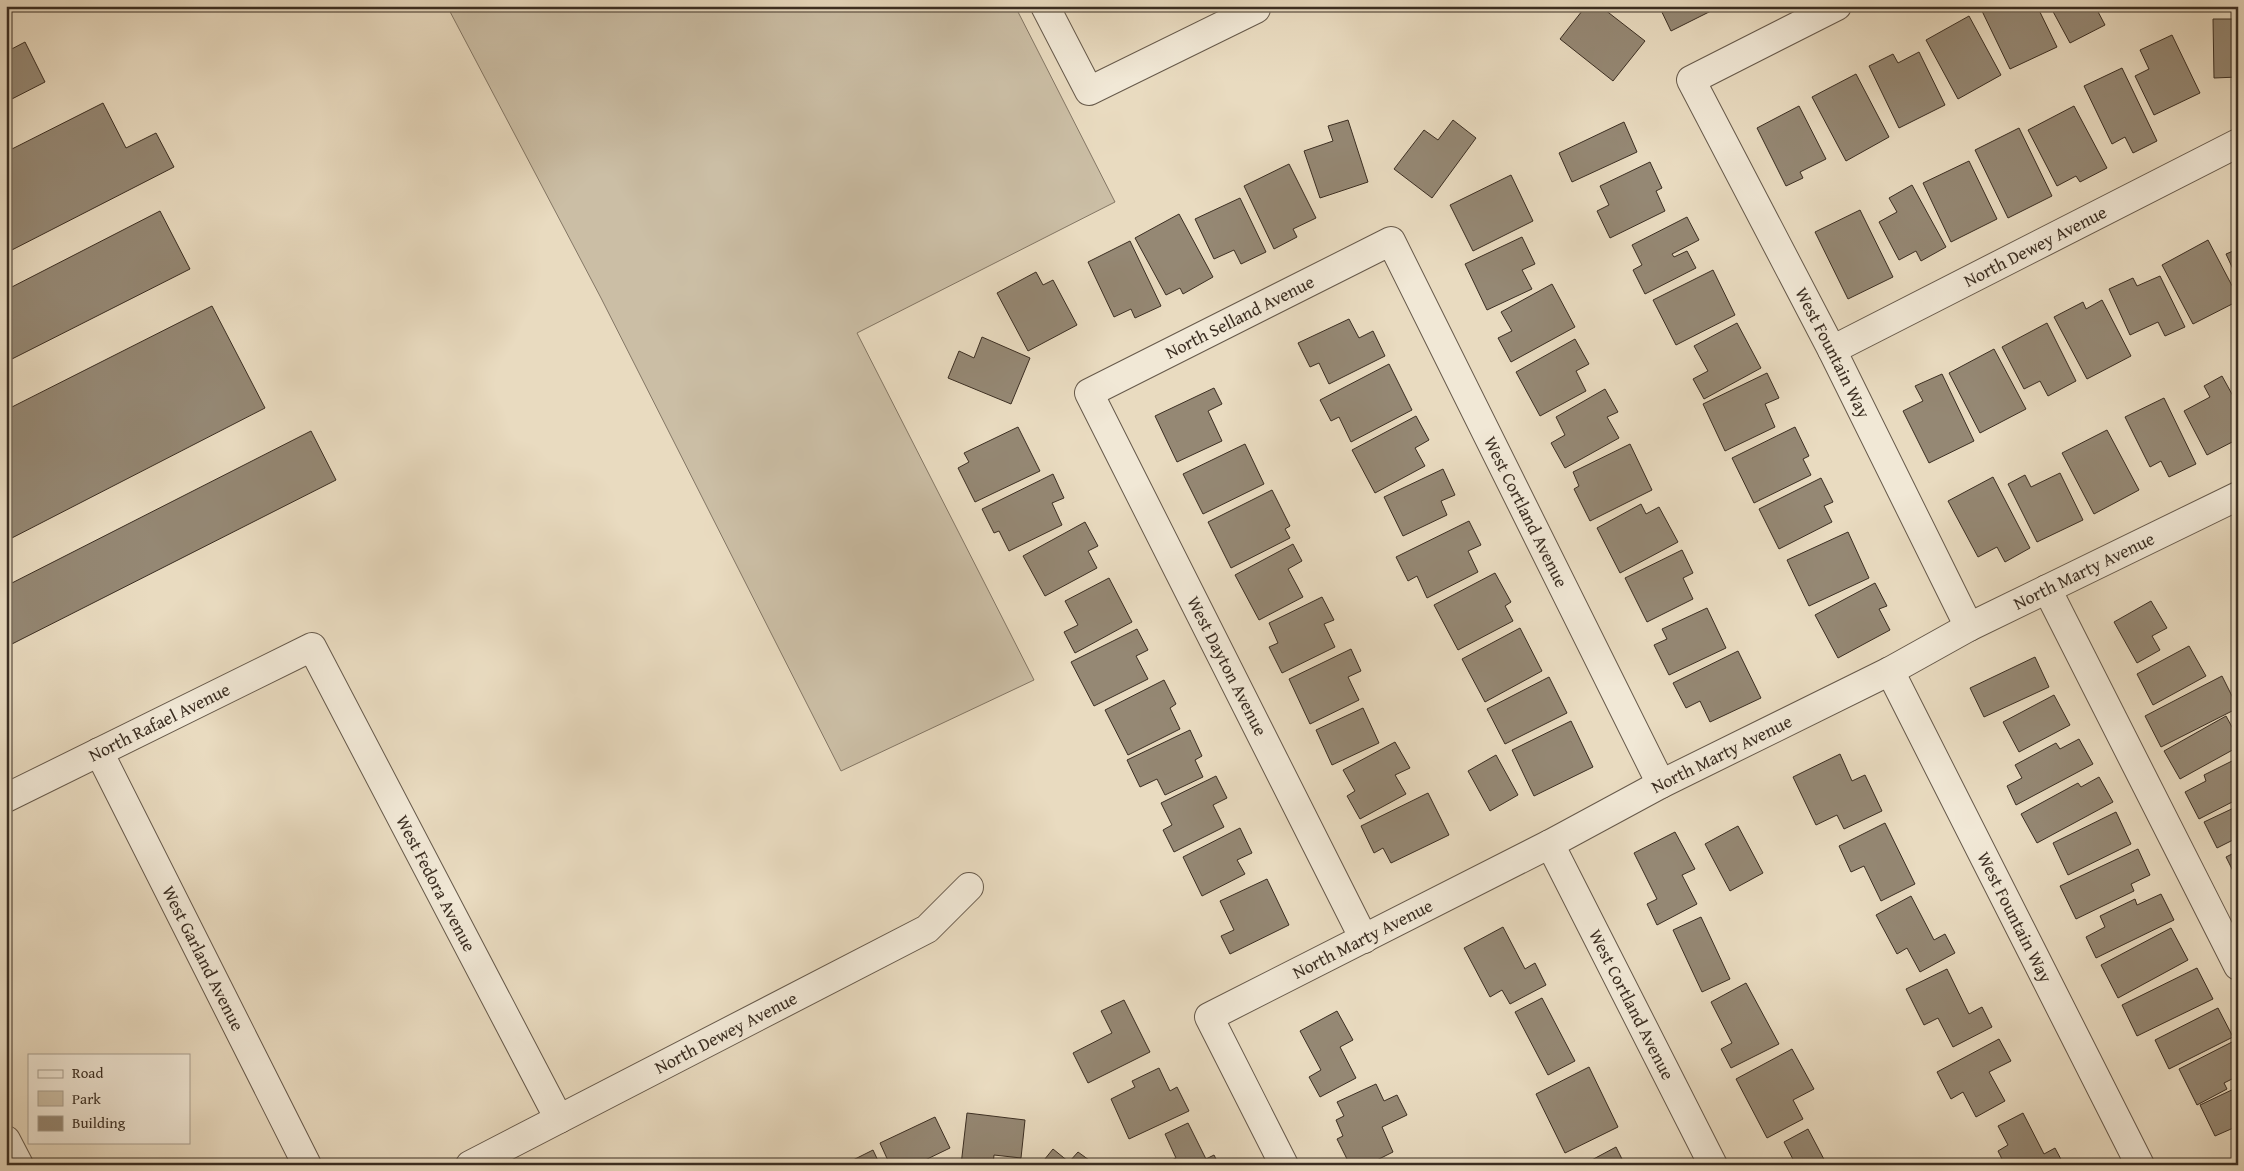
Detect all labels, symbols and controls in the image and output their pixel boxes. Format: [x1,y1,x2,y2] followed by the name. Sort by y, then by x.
[1959,198,2111,294] street label: North Dewey Avenue
[1160,268,1319,366] street label: North Selland Avenue
[1788,282,1878,423] street label: West Fountain Way
[1477,431,1575,592] street label: West Cortland Avenue
[2008,525,2159,617] street label: North Marty Avenue
[1180,591,1274,740] street label: West Dayton Avenue
[84,676,235,768] street label: North Rafael Avenue
[1646,707,1796,800] street label: North Marty Avenue
[389,810,483,956] street label: West Fedora Avenue
[1971,847,2060,987] street label: West Fountain Way
[155,881,251,1035] street label: West Garland Avenue
[1287,892,1437,986] street label: North Marty Avenue
[1582,924,1682,1084] street label: West Cortland Avenue
[650,984,802,1081] street label: North Dewey Avenue
[28,1054,190,1144] legend
[72,1062,103,1083] text: Road
[72,1088,101,1109] text: Park
[72,1112,126,1133] text: Building

